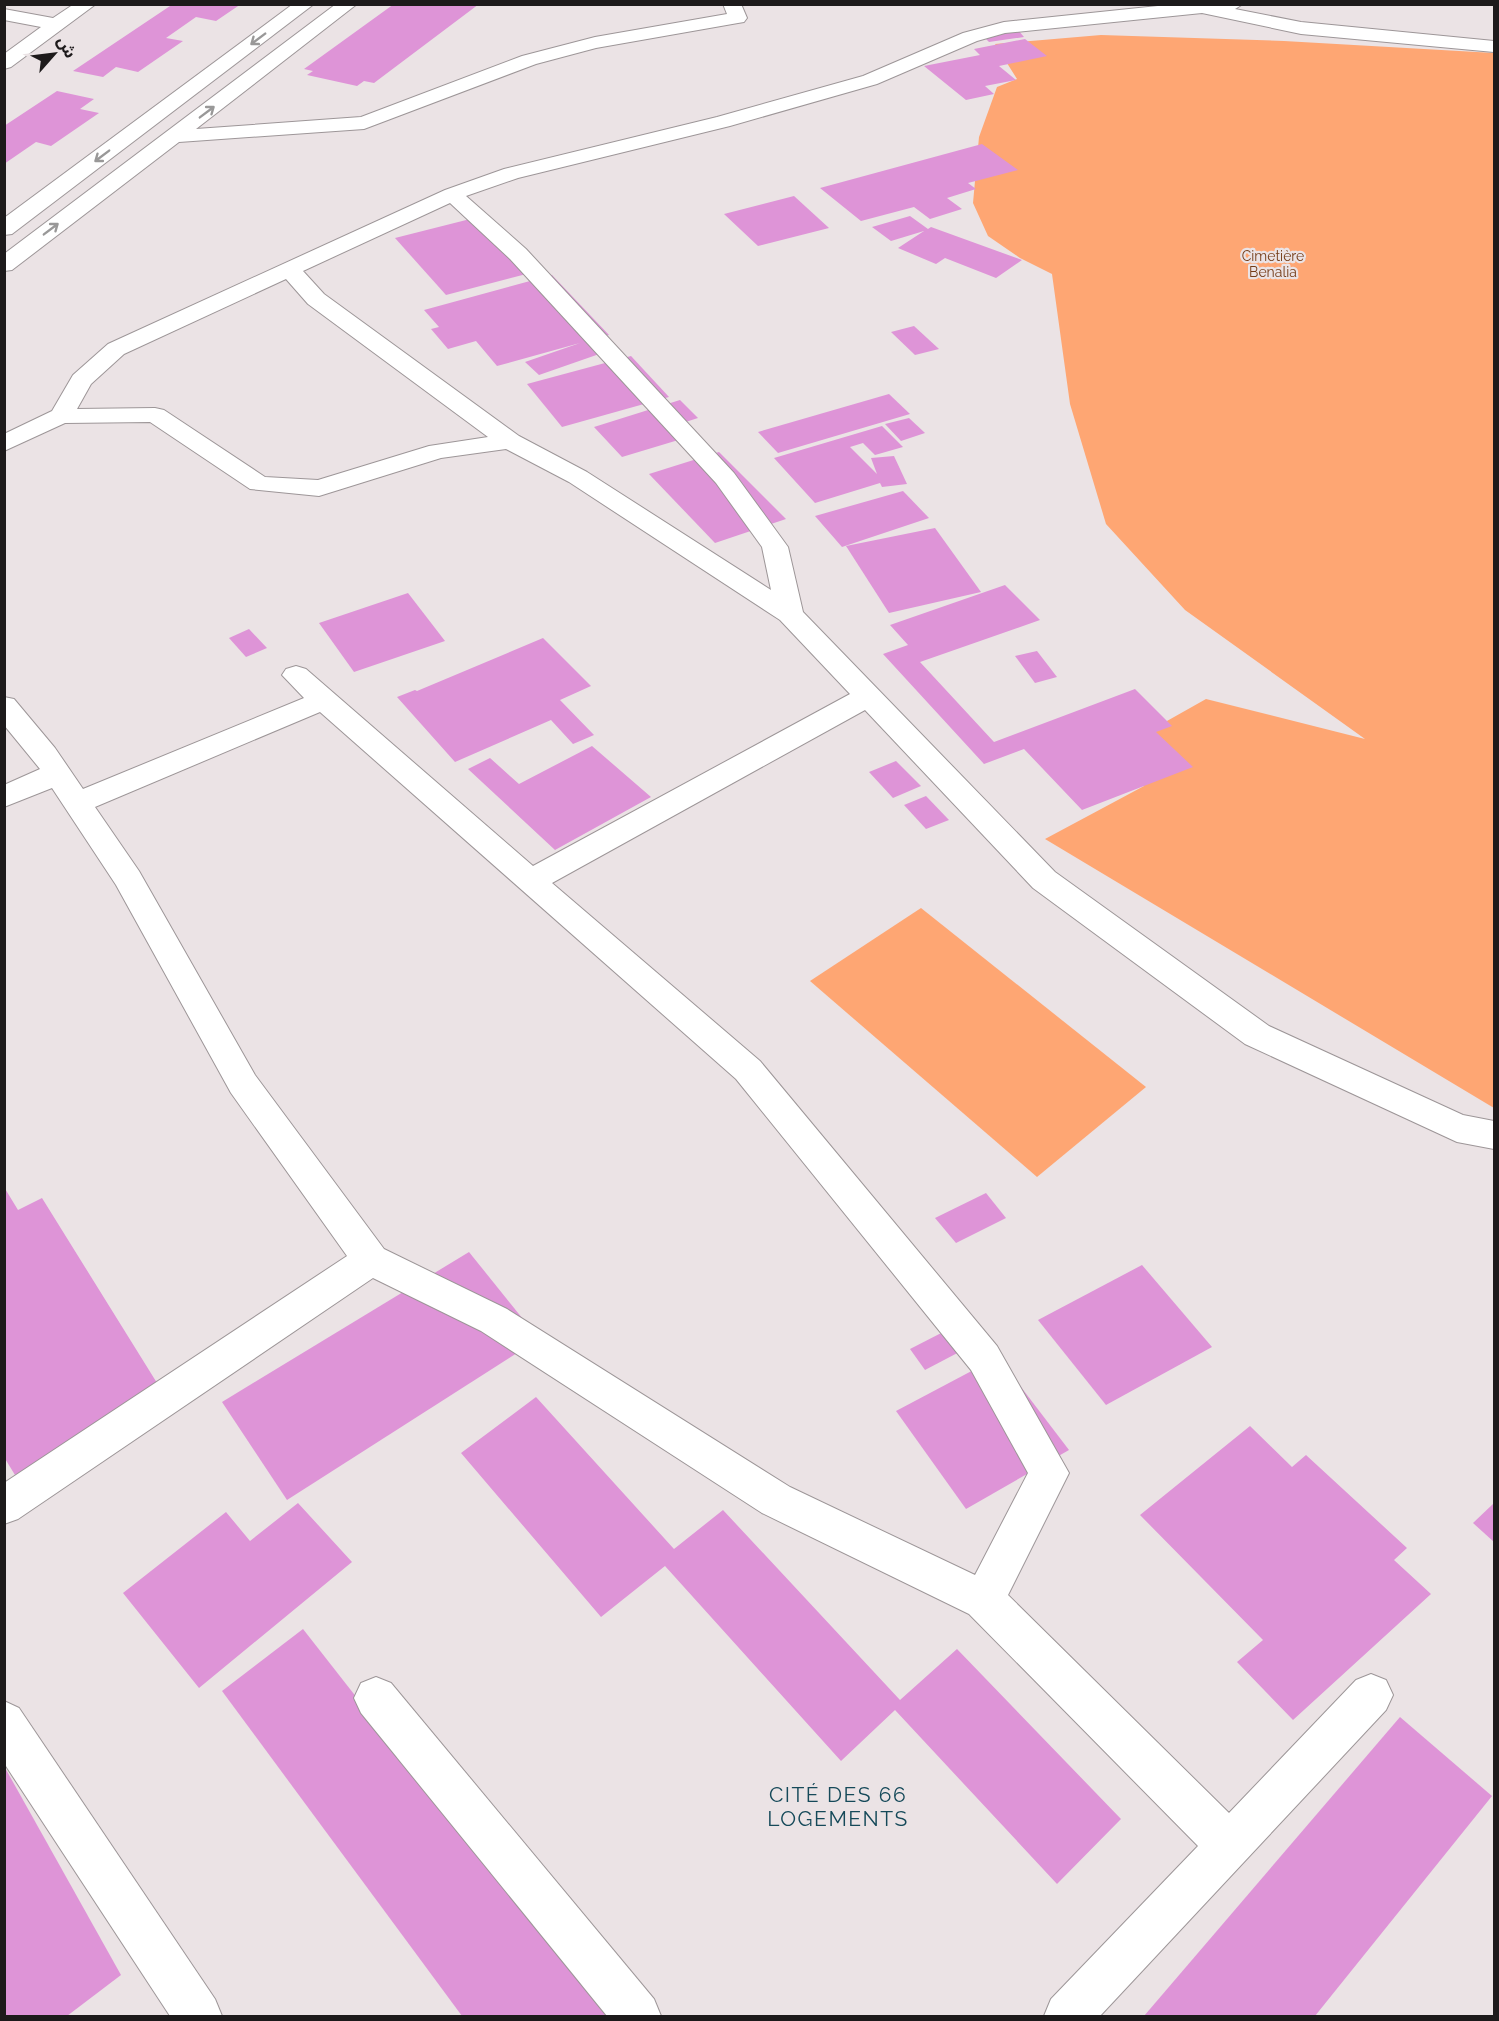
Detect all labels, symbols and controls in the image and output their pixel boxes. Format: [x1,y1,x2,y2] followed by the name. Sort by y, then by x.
[24,24,84,84] north arrow
[53,33,80,61] text: ش
[250,33,266,45] one-way arrow
[198,105,214,118] one-way arrow
[94,150,110,162] one-way arrow
[43,223,59,236] one-way arrow
[1242,248,1304,280] park label: Cimetière Benalia
[767,1782,909,1831] district label: CITÉ DES 66 LOGEMENTS

